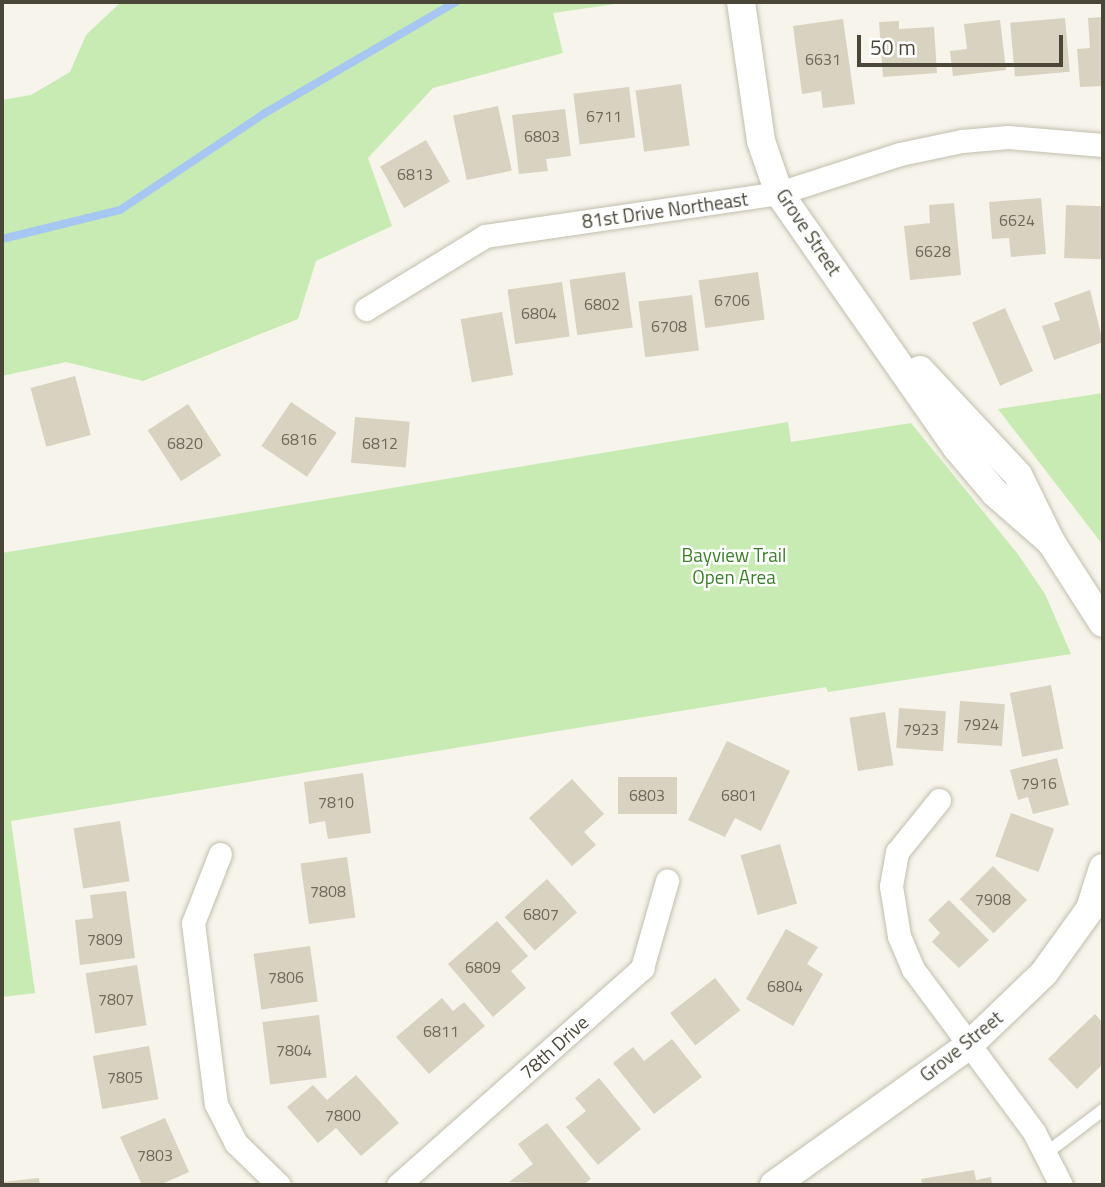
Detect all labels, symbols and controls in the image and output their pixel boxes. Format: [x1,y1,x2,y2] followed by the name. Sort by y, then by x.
[860,21,1066,65] scale bar
[870,31,916,63] text: 50 m
[805,49,841,69] house number: 6631
[586,106,622,126] house number: 6711
[524,126,560,146] house number: 6803
[397,164,433,184] house number: 6813
[772,184,846,280] street label: Grove Street
[580,187,750,233] street label: 81st Drive Northeast
[999,210,1035,230] house number: 6624
[915,241,951,261] house number: 6628
[714,290,750,310] house number: 6706
[584,294,620,314] house number: 6802
[521,303,557,323] house number: 6804
[651,316,687,336] house number: 6708
[281,429,317,449] house number: 6816
[167,433,203,453] house number: 6820
[362,433,398,453] house number: 6812
[682,544,786,588] park label: Bayview Trail Open Area
[963,714,999,734] house number: 7924
[903,719,939,739] house number: 7923
[1021,773,1057,793] house number: 7916
[629,785,665,805] house number: 6803
[721,785,757,805] house number: 6801
[318,792,354,812] house number: 7810
[310,881,346,901] house number: 7808
[975,889,1011,909] house number: 7908
[523,904,559,924] house number: 6807
[87,929,123,949] house number: 7809
[465,957,501,977] house number: 6809
[268,967,304,987] house number: 7806
[767,976,803,996] house number: 6804
[98,989,134,1009] house number: 7807
[915,1006,1007,1086] street label: Grove Street
[515,1010,593,1084] street label: 78th Drive
[423,1021,459,1041] house number: 6811
[276,1040,312,1060] house number: 7804
[107,1067,143,1087] house number: 7805
[325,1105,361,1125] house number: 7800
[137,1145,173,1165] house number: 7803

